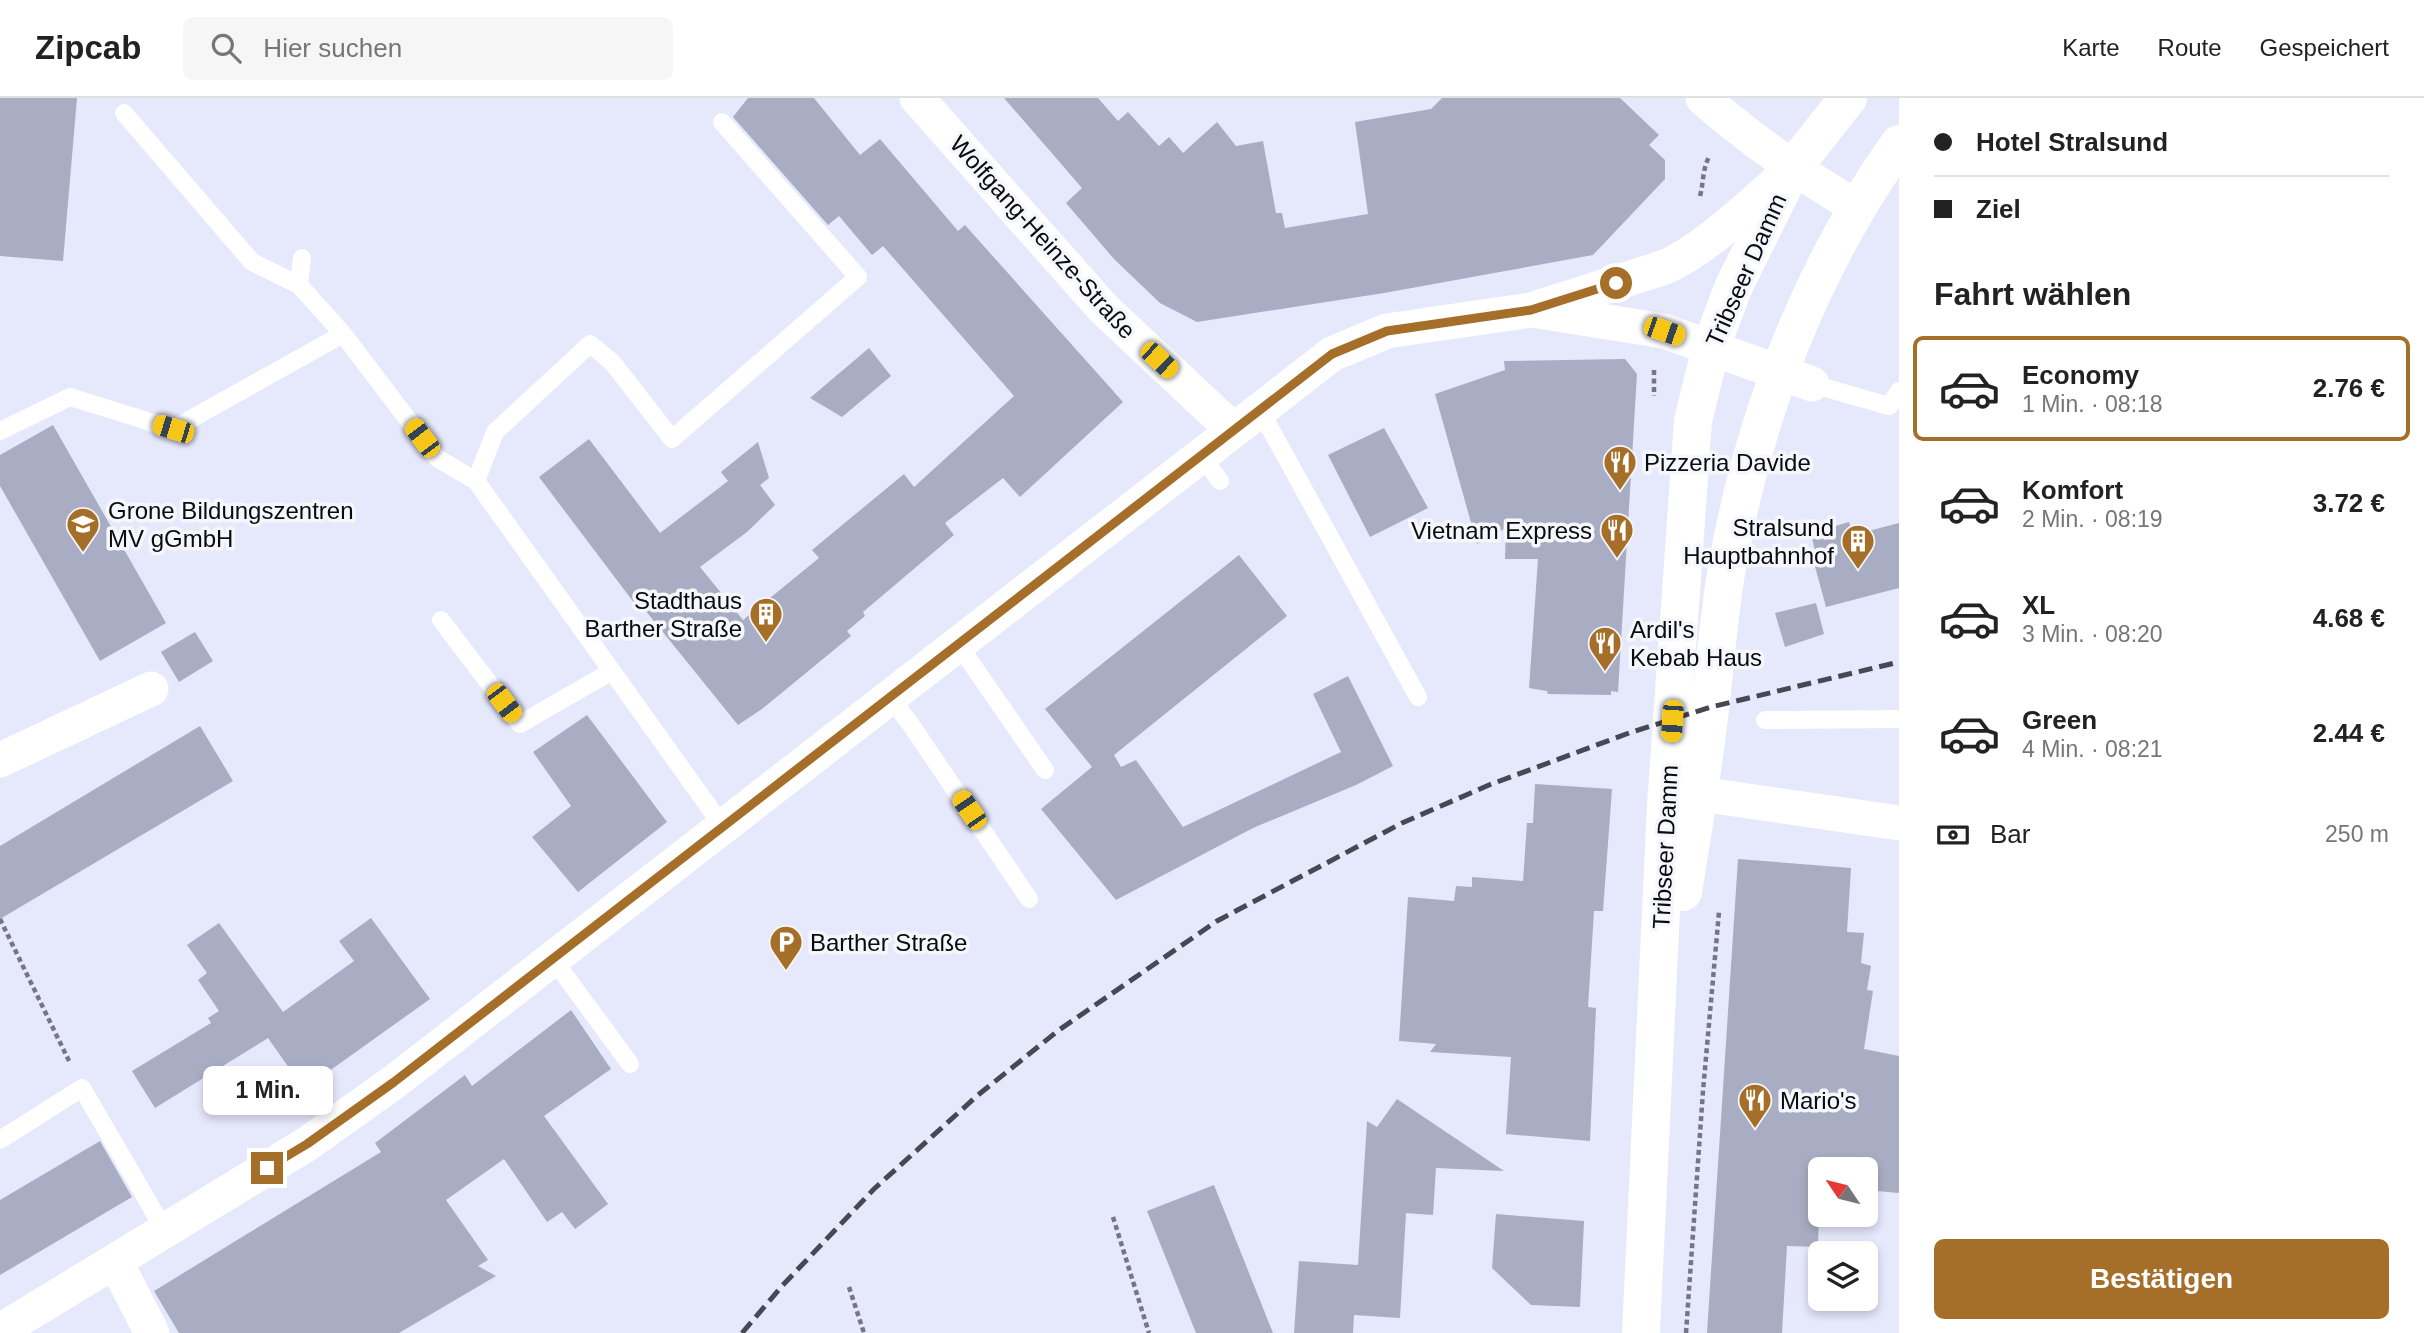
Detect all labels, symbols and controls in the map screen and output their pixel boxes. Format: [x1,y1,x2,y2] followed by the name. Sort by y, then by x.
[183,17,673,80] search box
[35,29,141,66] text: Zipcab
[207,29,245,67] icon: search
[263,33,402,63] text: Hier suchen
[2062,34,2120,61] text: Karte
[2158,34,2222,61] text: Route
[2260,34,2389,61] text: Gespeichert
[1976,127,2168,157] text: Hotel Stralsund
[945,130,1141,344] street label: Wolfgang-Heinze-Straße
[1700,189,1792,351] street label: Tribseer Damm
[1976,194,2021,224] text: Ziel
[1600,267,1632,299] route start
[1934,276,2131,312] text: Fahrt wählen
[1641,314,1688,348] car
[1137,338,1182,382] car
[1938,357,2001,420] icon: car
[2022,360,2139,390] text: Economy
[2313,373,2385,403] text: 2.76 €
[2022,391,2163,417] text: 1 Min. · 08:18
[150,413,197,445] car
[401,415,444,461] car
[1601,443,1639,492] restaurant icon: Pizzeria Davide
[1644,449,1811,476] place label: Pizzeria Davide
[1938,472,2001,535] icon: car
[2022,475,2123,505] text: Komfort
[2313,488,2385,518] text: 3.72 €
[108,497,353,552] place label: Grone Bildungszentren MV gGmbH
[64,505,102,554] school or university icon: Grone Bildungszentren MV gGmbH
[2022,506,2163,532] text: 2 Min. · 08:19
[1598,511,1636,560] restaurant icon: Vietnam Express
[1683,514,1834,569] place label: Stralsund Hauptbahnhof
[1411,517,1592,544] place label: Vietnam Express
[1839,522,1877,571] building icon: Stralsund Hauptbahnhof
[585,587,742,642] place label: Stadthaus Barther Straße
[1938,587,2001,650] icon: car
[2022,590,2055,620] text: XL
[747,595,785,644] building icon: Stadthaus Barther Straße
[2313,603,2385,633] text: 4.68 €
[1630,616,1762,671] place label: Ardil's Kebab Haus
[2022,621,2163,647] text: 3 Min. · 08:20
[1586,624,1624,673] restaurant icon: Ardil's Kebab Haus
[483,680,526,726] car
[1661,699,1684,743] car
[1938,702,2001,765] icon: car
[2022,705,2097,735] text: Green
[2313,718,2385,748] text: 2.44 €
[2022,736,2163,762] text: 4 Min. · 08:21
[1647,764,1683,930] street label: Tribseer Damm
[949,787,990,833] car
[1934,816,1972,854] icon: cash
[1990,819,2030,849] text: Bar
[2325,821,2389,847] text: 250 m
[767,923,805,972] parking icon: Barther Straße
[810,929,967,956] place label: Barther Straße
[202,1066,332,1116] callout: 1 Min.
[235,1077,301,1103] text: 1 Min.
[1736,1081,1774,1130] restaurant icon: Mario's
[1780,1087,1857,1114] place label: Mario's
[251,1152,283,1184] route end
[1808,1157,1878,1227] north arrow
[1808,1157,1878,1311] map controls
[1934,1239,2389,1319] button: Bestätigen
[1808,1241,1878,1311] button: layers

